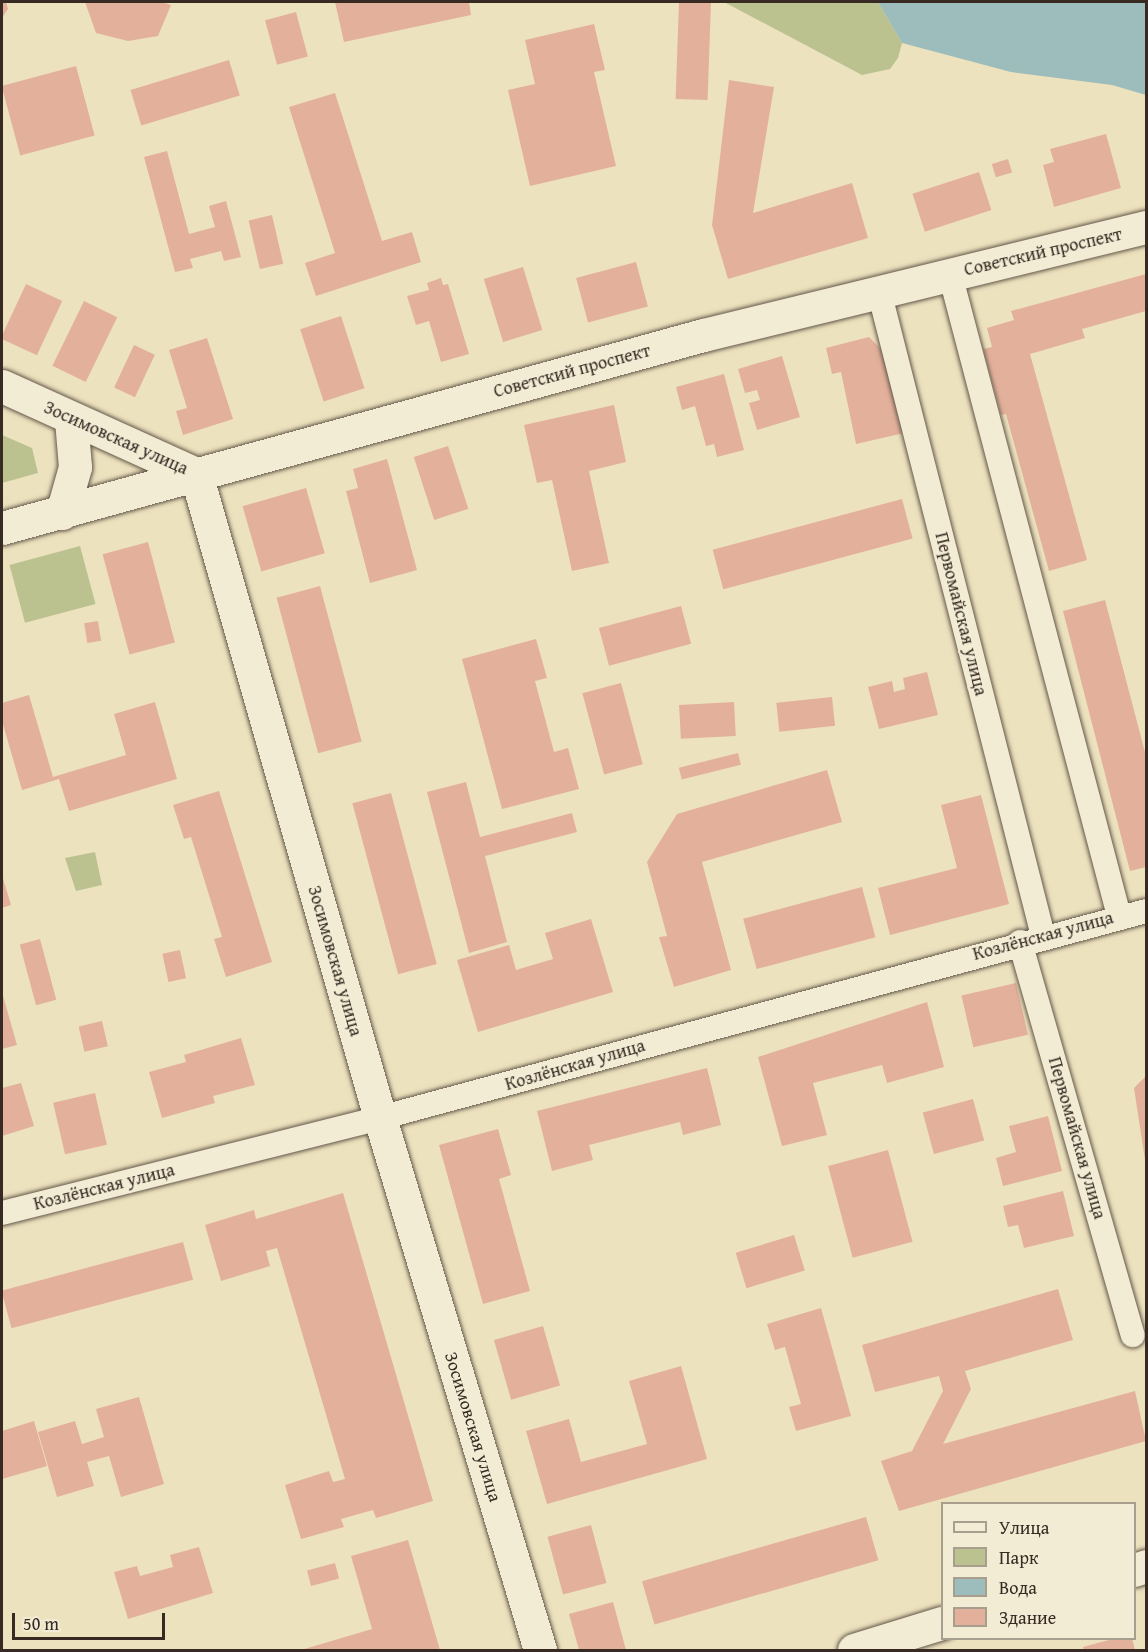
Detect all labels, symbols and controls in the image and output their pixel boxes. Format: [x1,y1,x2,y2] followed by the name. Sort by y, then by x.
[962,223,1124,281] street label: Советский проспект
[491,340,653,402] street label: Советский проспект
[41,396,191,480] street label: Зосимовская улица
[930,530,992,698] street label: Первомайская улица
[303,883,367,1039] street label: Зосимовская улица
[970,907,1116,965] street label: Козлёнская улица
[503,1035,647,1095] street label: Козлёнская улица
[1044,1055,1110,1221] street label: Первомайская улица
[31,1159,177,1215] street label: Козлёнская улица
[440,1349,506,1505] street label: Зосимовская улица
[941,1502,1136,1640] legend
[999,1514,1049,1541] text: Улица
[999,1544,1038,1571] text: Парк
[999,1574,1037,1601] text: Вода
[15,1601,168,1639] scale bar
[999,1604,1056,1631] text: Здание
[23,1610,59,1637] text: 50 m

